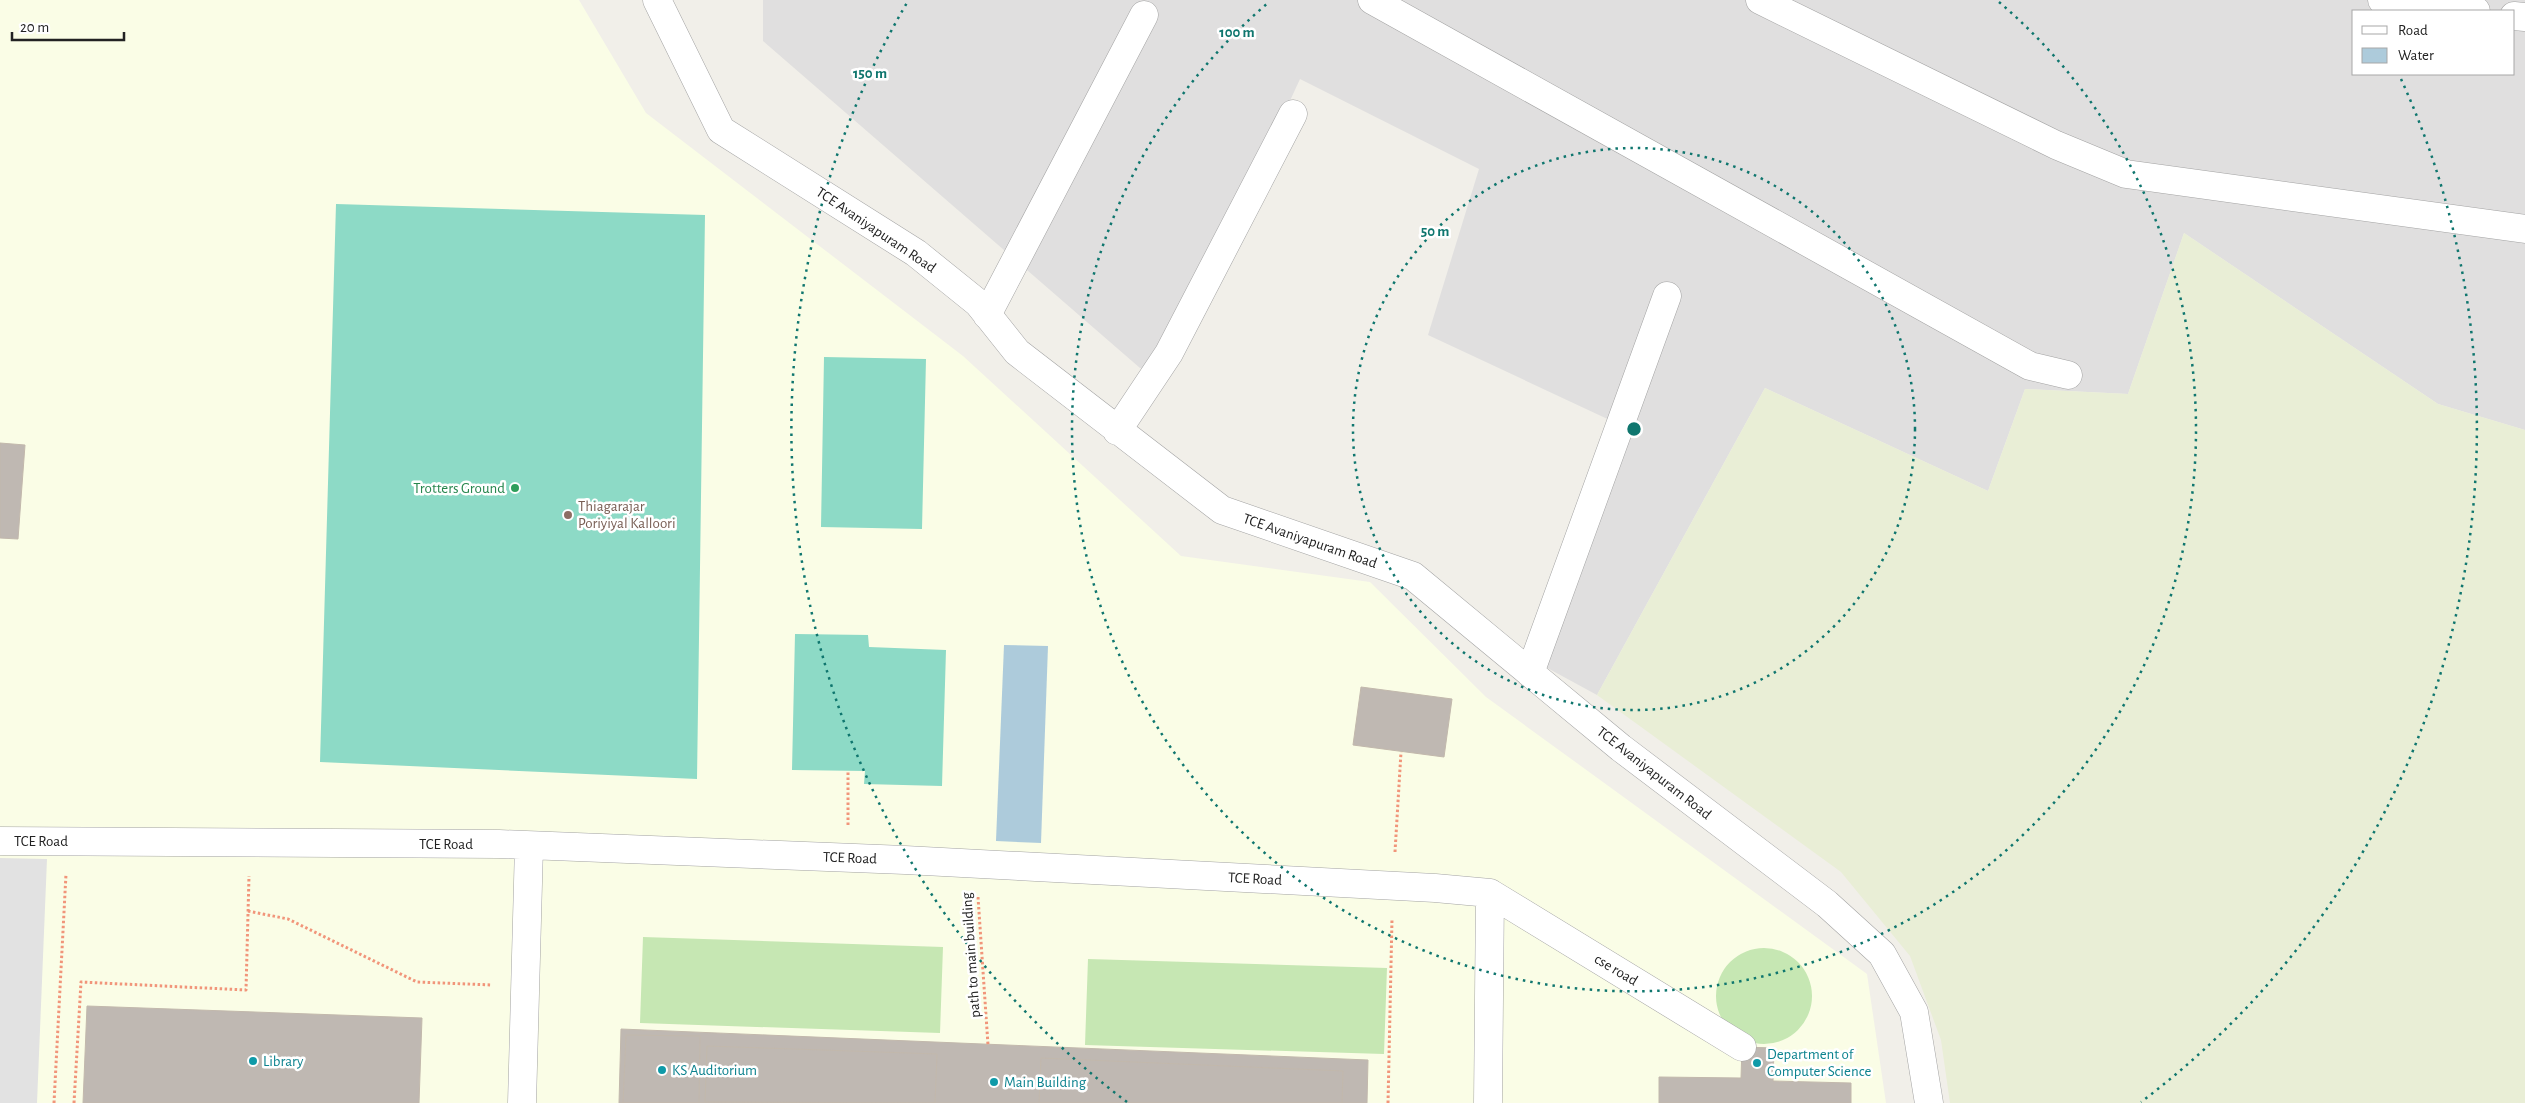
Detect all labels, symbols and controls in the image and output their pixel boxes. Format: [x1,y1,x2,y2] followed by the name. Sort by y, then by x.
[12,10,125,42] scale bar
[2352,10,2515,75] legend
[20,20,49,35] text: 20 m
[2398,23,2428,38] text: Road
[1219,25,1255,40] text: 100 m
[2398,48,2434,63] text: Water
[853,66,887,81] text: 150 m
[813,184,939,276] street label: TCE Avaniyapuram Road
[1421,224,1449,239] text: 50 m
[1625,420,1643,438] centre of rings
[413,481,505,496] place label: Trotters Ground
[509,482,521,494] marker: Trotters Ground
[578,499,676,531] place label: Thiagarajar Poriyiyal Kalloori
[562,509,574,521] marker: Thiagarajar Poriyiyal Kalloori
[1241,511,1379,571] street label: TCE Avaniyapuram Road
[1594,724,1714,822] street label: TCE Avaniyapuram Road
[14,834,68,849] street label: TCE Road
[419,837,473,852] street label: TCE Road
[823,850,878,866] street label: TCE Road
[1228,870,1283,888] street label: TCE Road
[959,891,983,1018] street label: path to main building
[1592,951,1640,989] street label: cse road
[1767,1047,1871,1079] place label: Department of Computer Science
[263,1054,304,1069] place label: Library
[247,1055,259,1067] marker: Library
[1751,1057,1763,1069] marker: Department of Computer Science
[672,1063,757,1078] place label: KS Auditorium
[656,1064,668,1076] marker: KS Auditorium
[1004,1075,1087,1090] place label: Main Building
[988,1076,1000,1088] marker: Main Building

